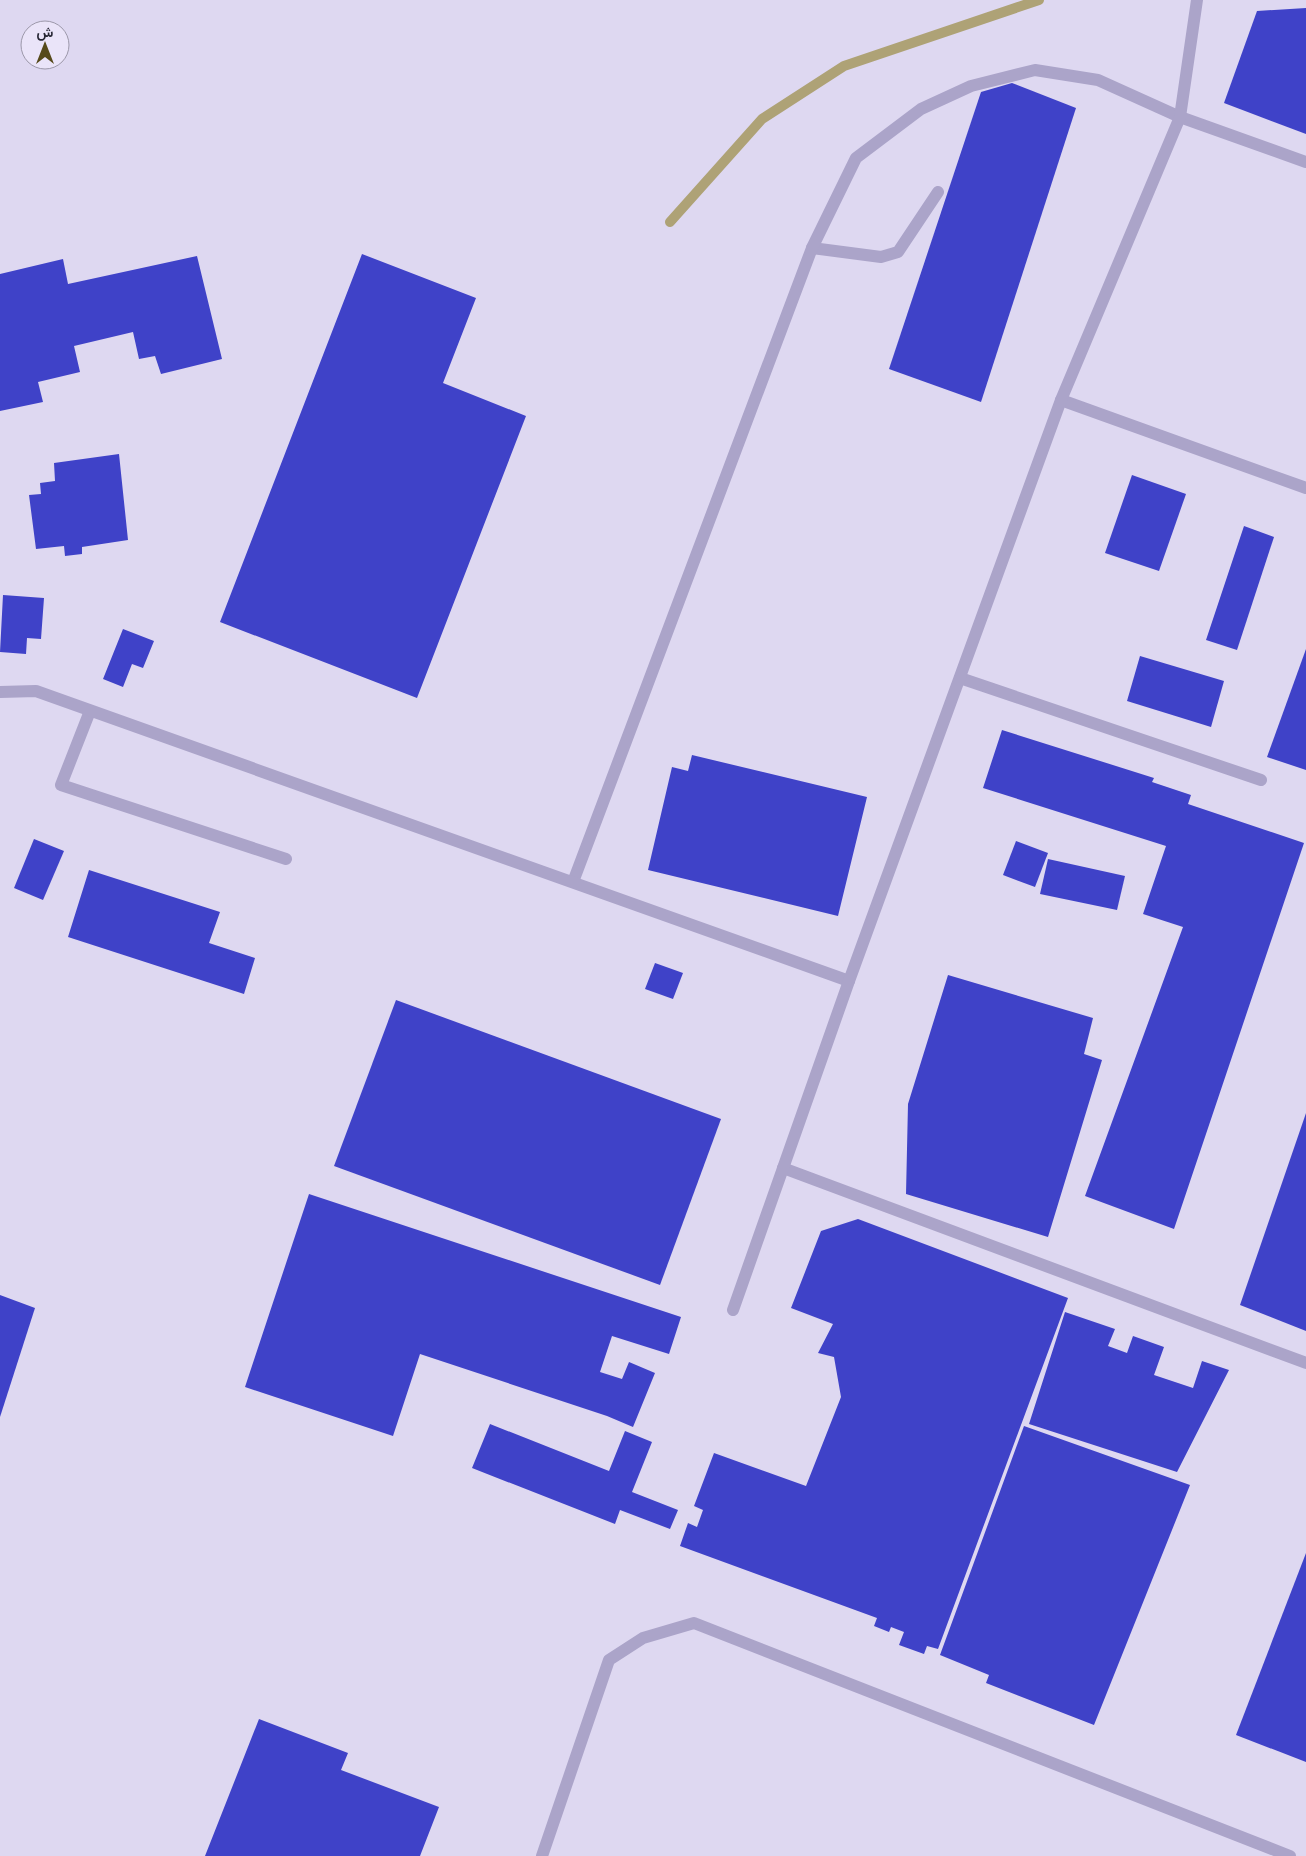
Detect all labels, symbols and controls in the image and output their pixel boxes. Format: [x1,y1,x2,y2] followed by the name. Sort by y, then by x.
[20,20,70,70] north arrow
[37,24,54,41] text: ش

